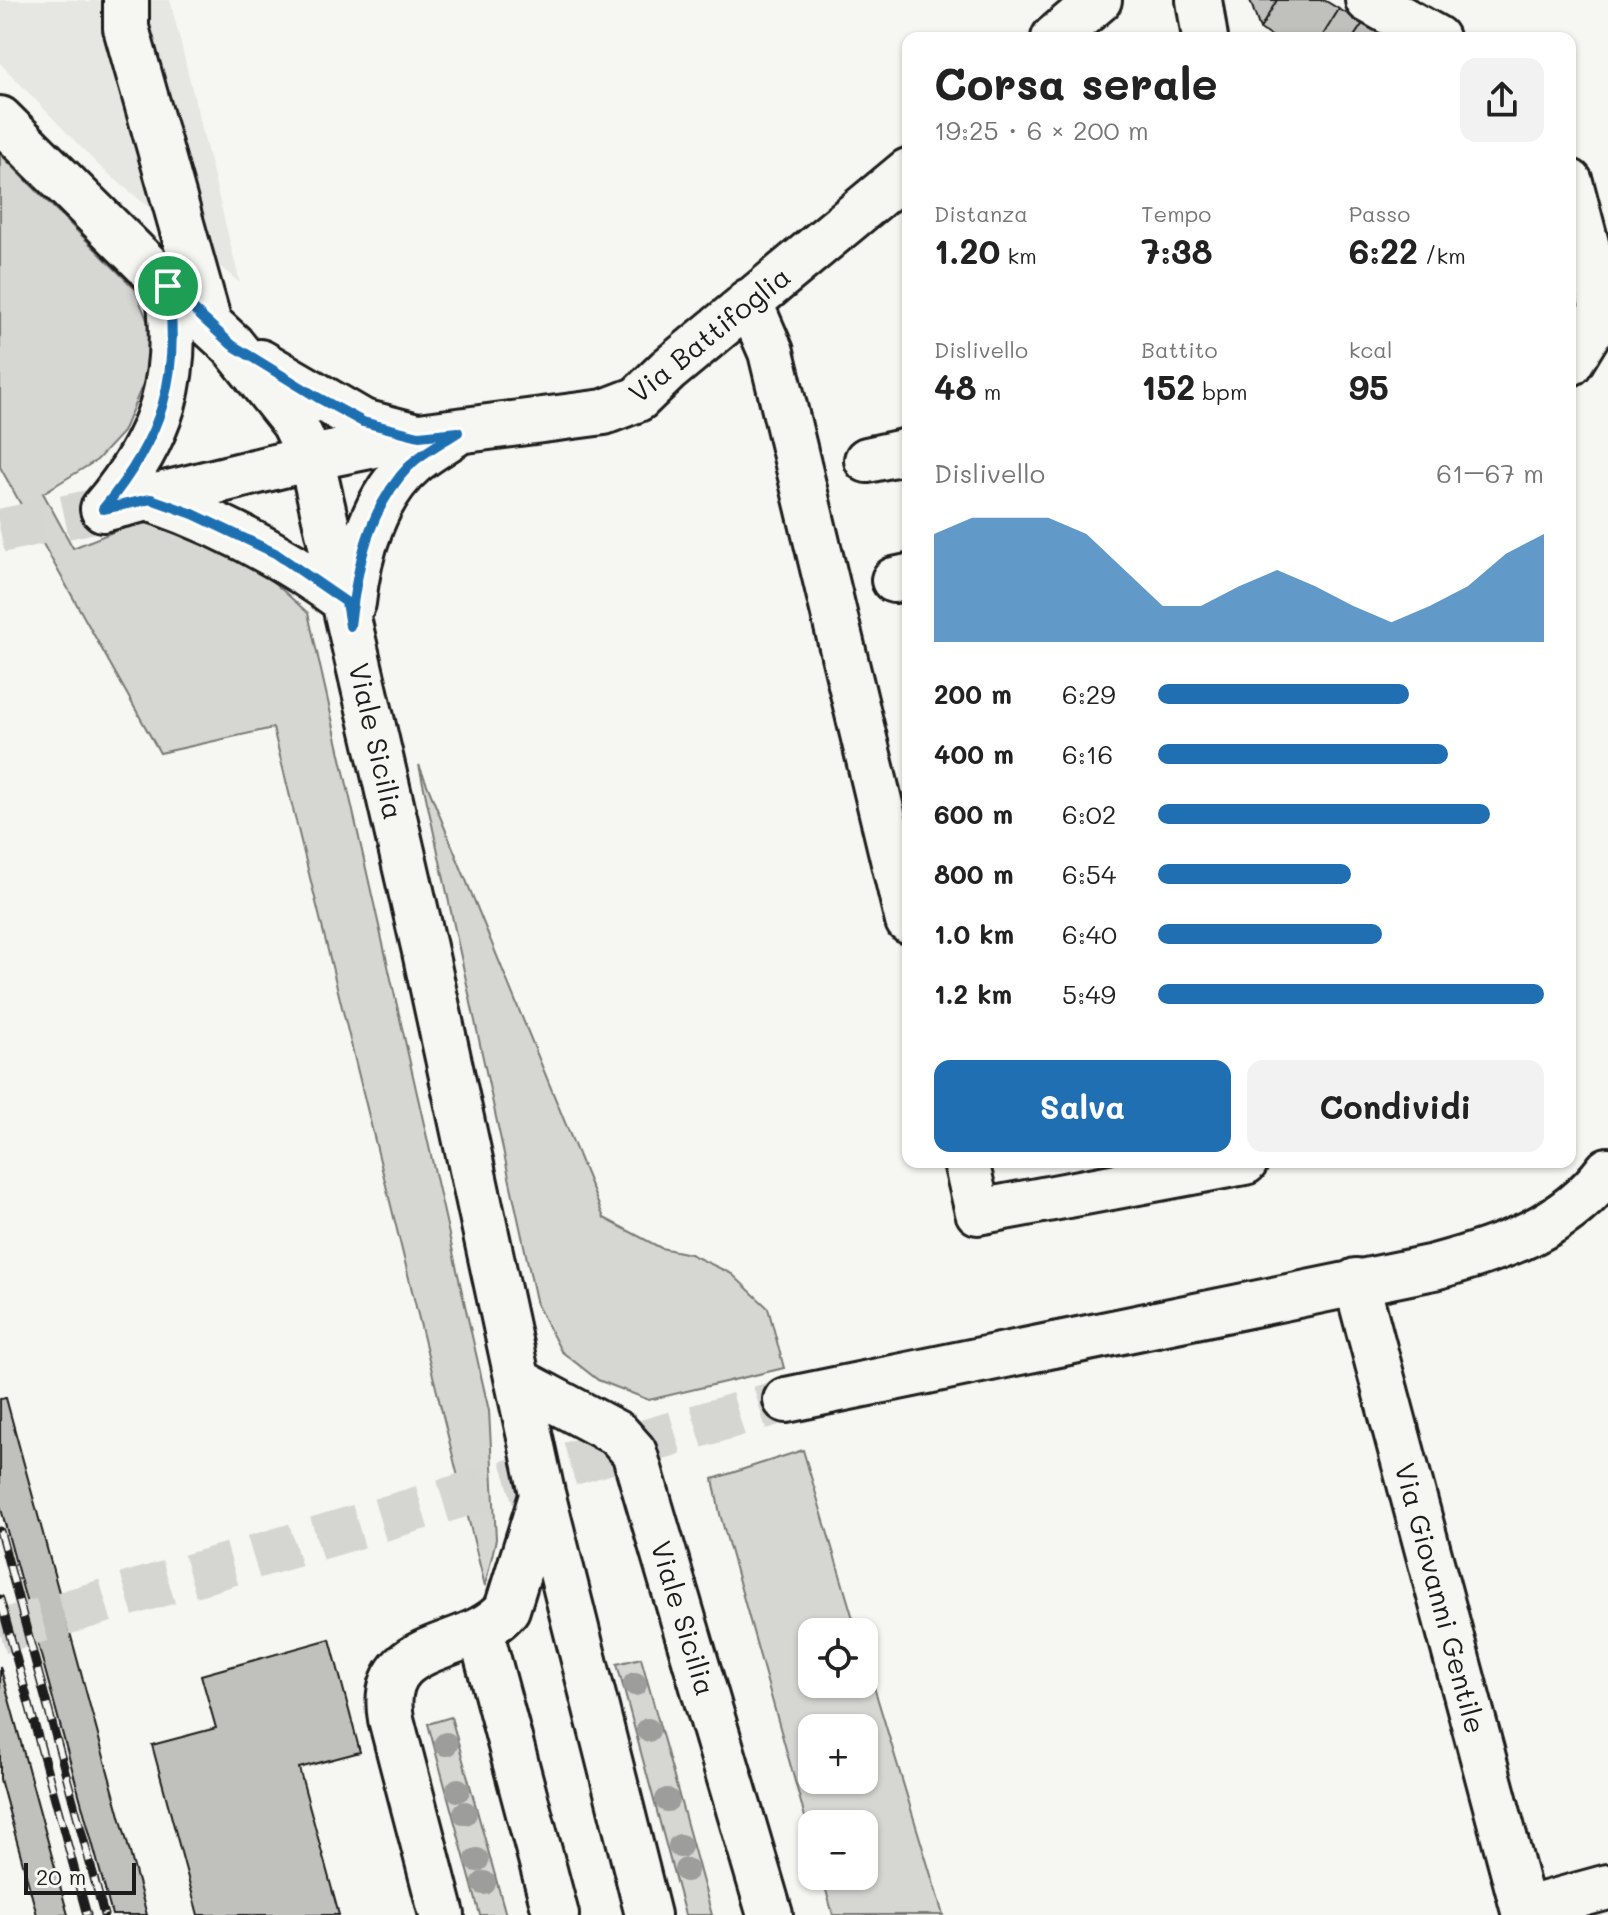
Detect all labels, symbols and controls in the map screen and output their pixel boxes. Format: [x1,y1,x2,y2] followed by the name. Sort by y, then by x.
[934,54,1218,111] text: Corsa serale
[1460,58,1544,142] button: share
[934,113,1149,147] text: 19:25 · 6 × 200 m
[934,199,1028,228] text: Distanza
[1141,199,1211,228] text: Tempo
[1349,199,1410,228] text: Passo
[934,228,1000,273] text: 1.20
[1141,228,1213,273] text: 7:38
[1349,228,1418,273] text: 6:22
[1000,241,1037,270] text: km
[1418,241,1466,270] text: /km
[134,252,202,320] pin
[621,258,797,410] street label: Via Battifoglia
[146,264,190,308] icon: arrive
[934,335,1028,364] text: Dislivello
[1141,335,1218,364] text: Battito
[1349,335,1393,364] text: kcal
[934,364,977,409] text: 48
[1141,364,1195,409] text: 152
[1349,364,1389,409] text: 95
[977,377,1001,406] text: m
[1195,377,1247,406] text: bpm
[934,456,1045,490] text: Dislivello
[1436,456,1544,490] text: 61–67 m
[341,659,413,823] street label: Viale Sicilia
[934,677,1012,711] text: 200 m
[1062,677,1116,711] text: 6:29
[934,737,1014,771] text: 400 m
[1062,737,1113,771] text: 6:16
[934,797,1013,831] text: 600 m
[1062,797,1116,831] text: 6:02
[934,857,1014,891] text: 800 m
[1062,857,1116,891] text: 6:54
[934,917,1014,951] text: 1.0 km
[1062,917,1117,951] text: 6:40
[934,977,1012,1011] text: 1.2 km
[1062,977,1116,1011] text: 5:49
[934,1060,1231,1152] button: Salva
[1247,1060,1544,1152] button: Condividi
[1388,1459,1494,1737] street label: Via Giovanni Gentile
[643,1536,725,1700] street label: Viale Sicilia
[798,1618,878,1890] map controls
[798,1618,878,1698] button: locate
[798,1714,878,1794] button: +
[798,1810,878,1890] button: −
[24,1859,136,1895] scale bar
[36,1862,86,1891] text: 20 m

